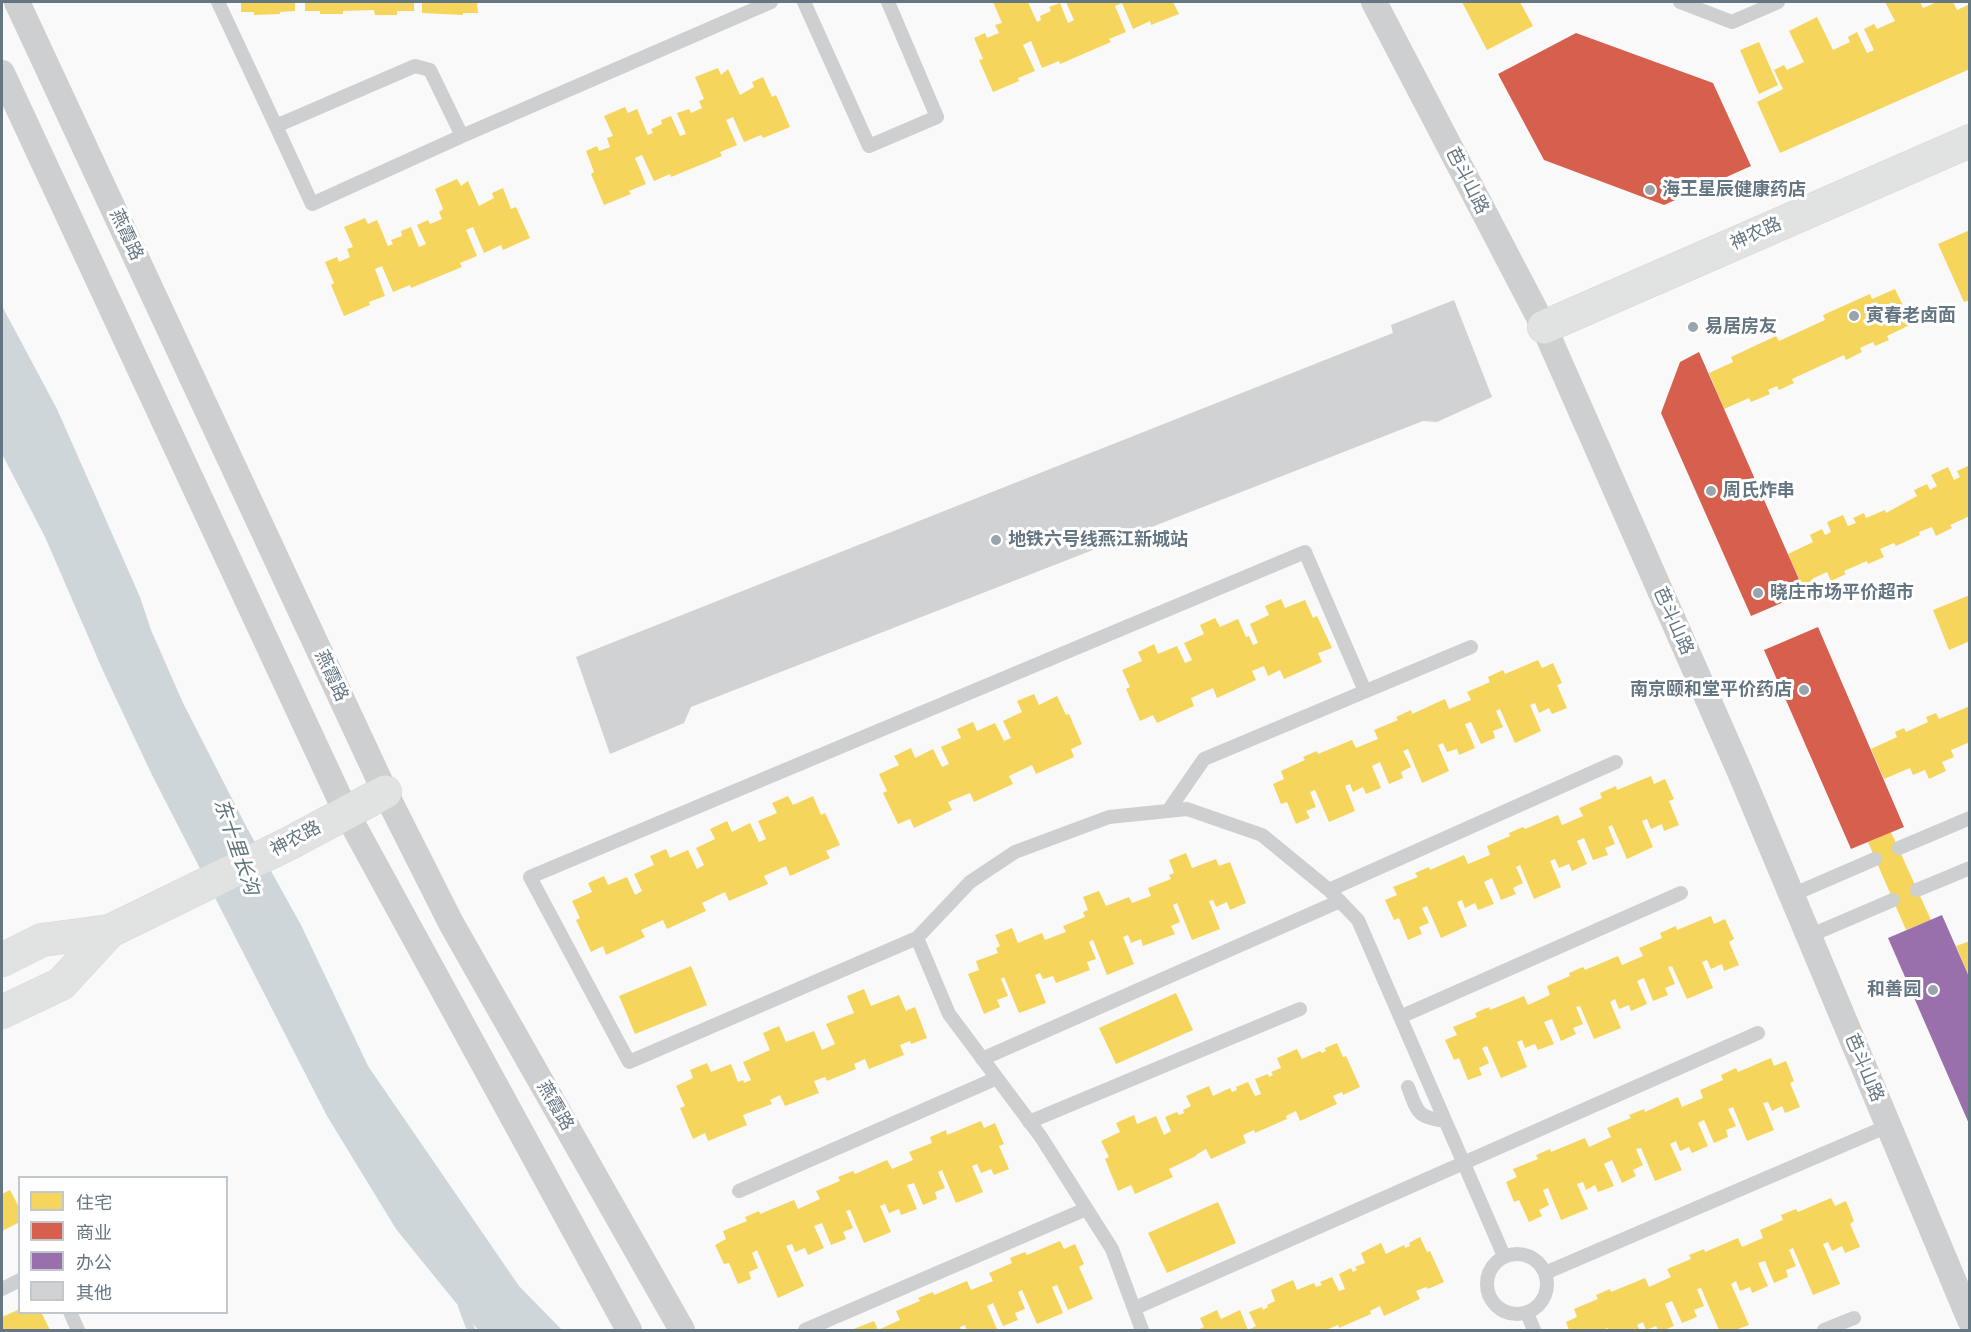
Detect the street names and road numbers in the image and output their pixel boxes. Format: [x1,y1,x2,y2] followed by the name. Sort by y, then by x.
[1441,144,1493,218] street label: 芭斗山路
[105,206,147,264] street label: 燕霞路
[1727,213,1785,255] street label: 神农路
[1648,584,1698,658] street label: 芭斗山路
[310,647,352,705] street label: 燕霞路
[267,817,325,861] street label: 神农路
[1840,1031,1888,1105] street label: 芭斗山路
[532,1077,578,1135] street label: 燕霞路

